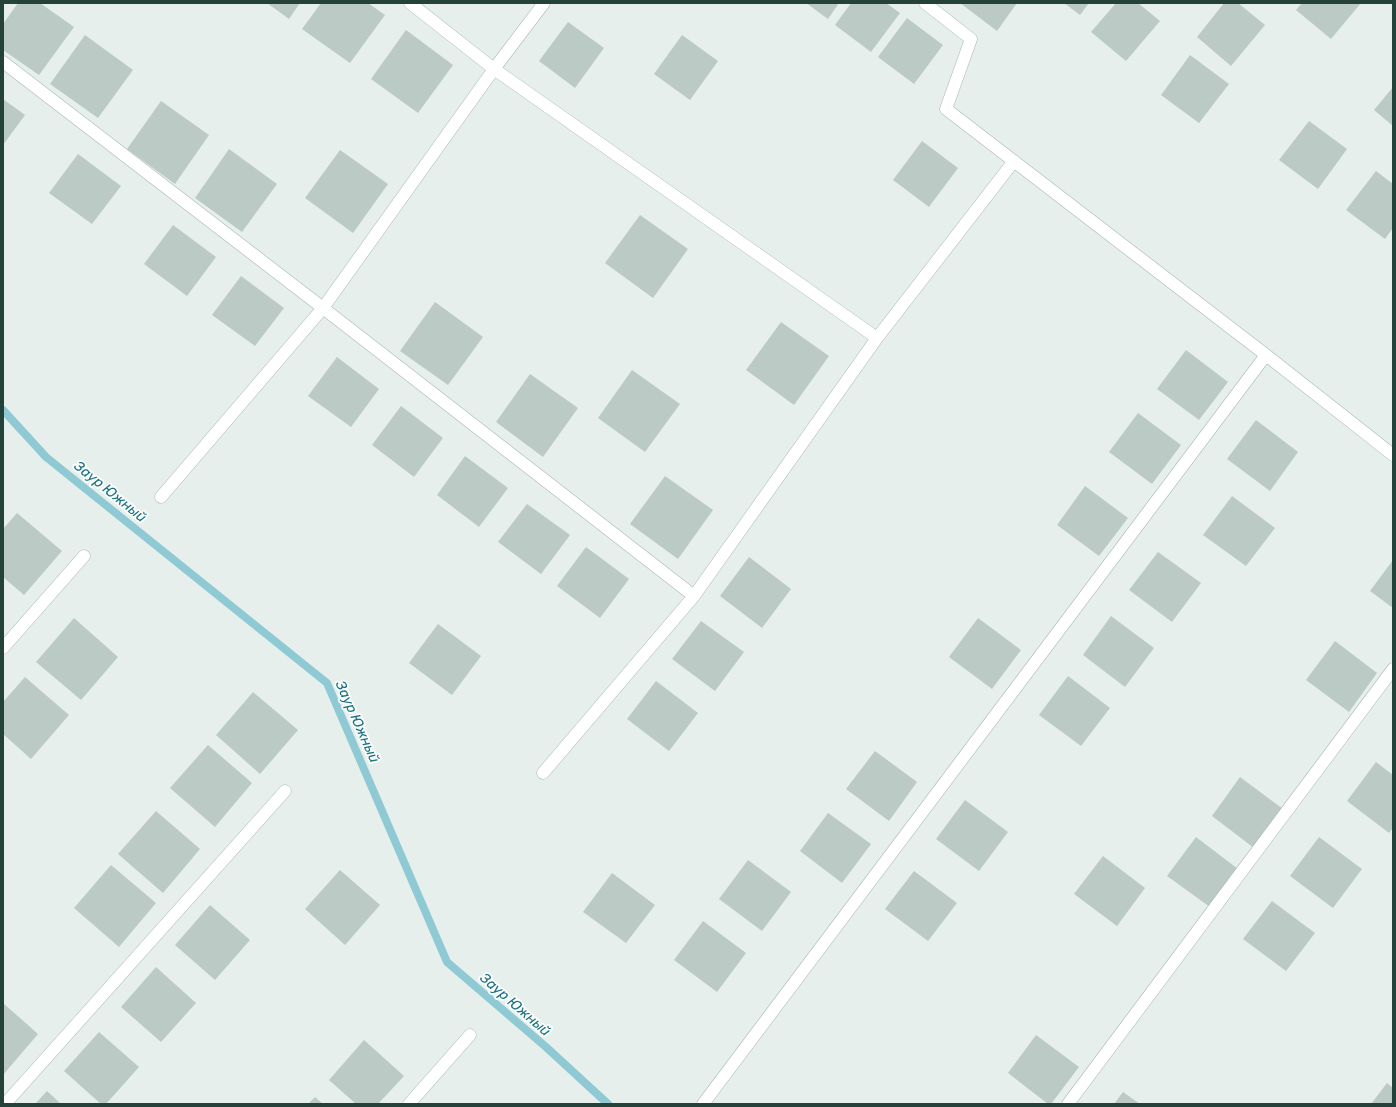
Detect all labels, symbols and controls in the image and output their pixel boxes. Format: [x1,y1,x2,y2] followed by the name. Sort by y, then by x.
[71,458,149,526] water label: Заур Южный
[331,678,383,766] water label: Заур Южный
[476,970,554,1040] water label: Заур Южный

